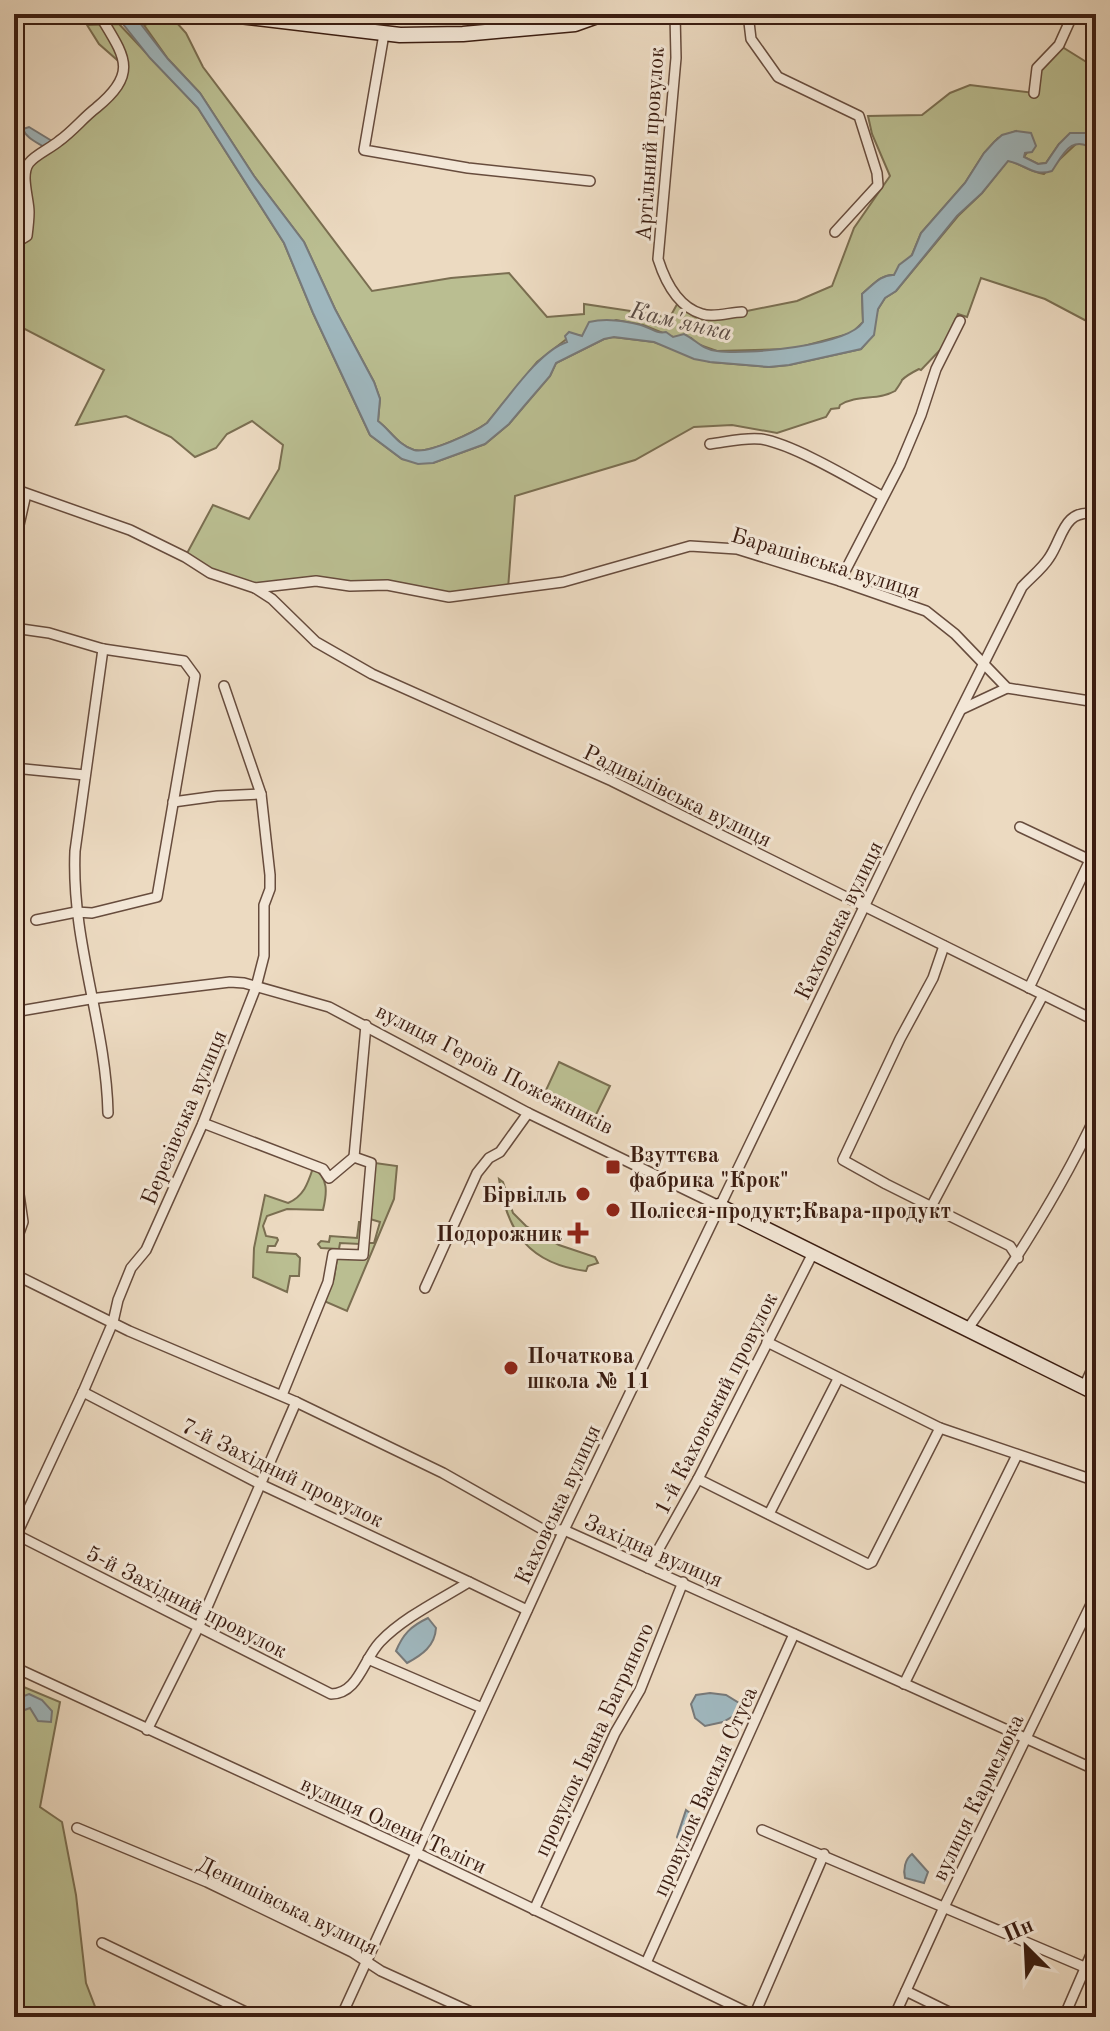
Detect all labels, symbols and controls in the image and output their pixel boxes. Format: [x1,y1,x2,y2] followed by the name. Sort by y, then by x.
[633,46,669,242] street label: Артільний провулок
[626,299,734,346] water label: Кам'янка
[728,525,922,603] street label: Барашівська вулиця
[579,742,775,852] street label: Радивілівська вулиця
[792,838,888,1004] street label: Каховська вулиця
[372,1000,616,1139] street label: вулиця Героїв Пожежників
[138,1027,232,1208] street label: Березівська вулиця
[629,1145,789,1193] place label: Взуттєва фабрика "Крок"
[604,1158,622,1176] marker: Взуттєва фабрика "Крок"
[482,1185,567,1207] place label: Бірвілль
[574,1185,592,1203] marker: Бірвілль
[604,1201,622,1219] marker: Полісся-продукт;Квара-продукт
[629,1201,951,1223] place label: Полісся-продукт;Квара-продукт
[436,1224,562,1246] place label: Подорожник
[569,1224,587,1242] marker: Подорожник
[651,1289,782,1519] street label: 1-й Каховський провулок
[527,1346,651,1393] place label: Початкова школа № 11
[502,1359,520,1377] marker: Початкова школа № 11
[178,1415,387,1532] street label: 7-й Західний провулок
[512,1422,605,1588] street label: Каховська вулиця
[581,1511,726,1592] street label: Західна вулиця
[82,1543,290,1663] street label: 5-й Західний провулок
[531,1620,659,1860] street label: провулок Івана Багряного
[650,1684,762,1900] street label: провулок Василя Стуса
[929,1711,1029,1885] street label: вулиця Кармелюка
[297,1773,489,1879] street label: вулиця Олени Теліги
[193,1854,381,1960] street label: Денишівська вулиця
[986,1907,1066,1987] north arrow
[1000,1914,1037,1947] text: Пн

